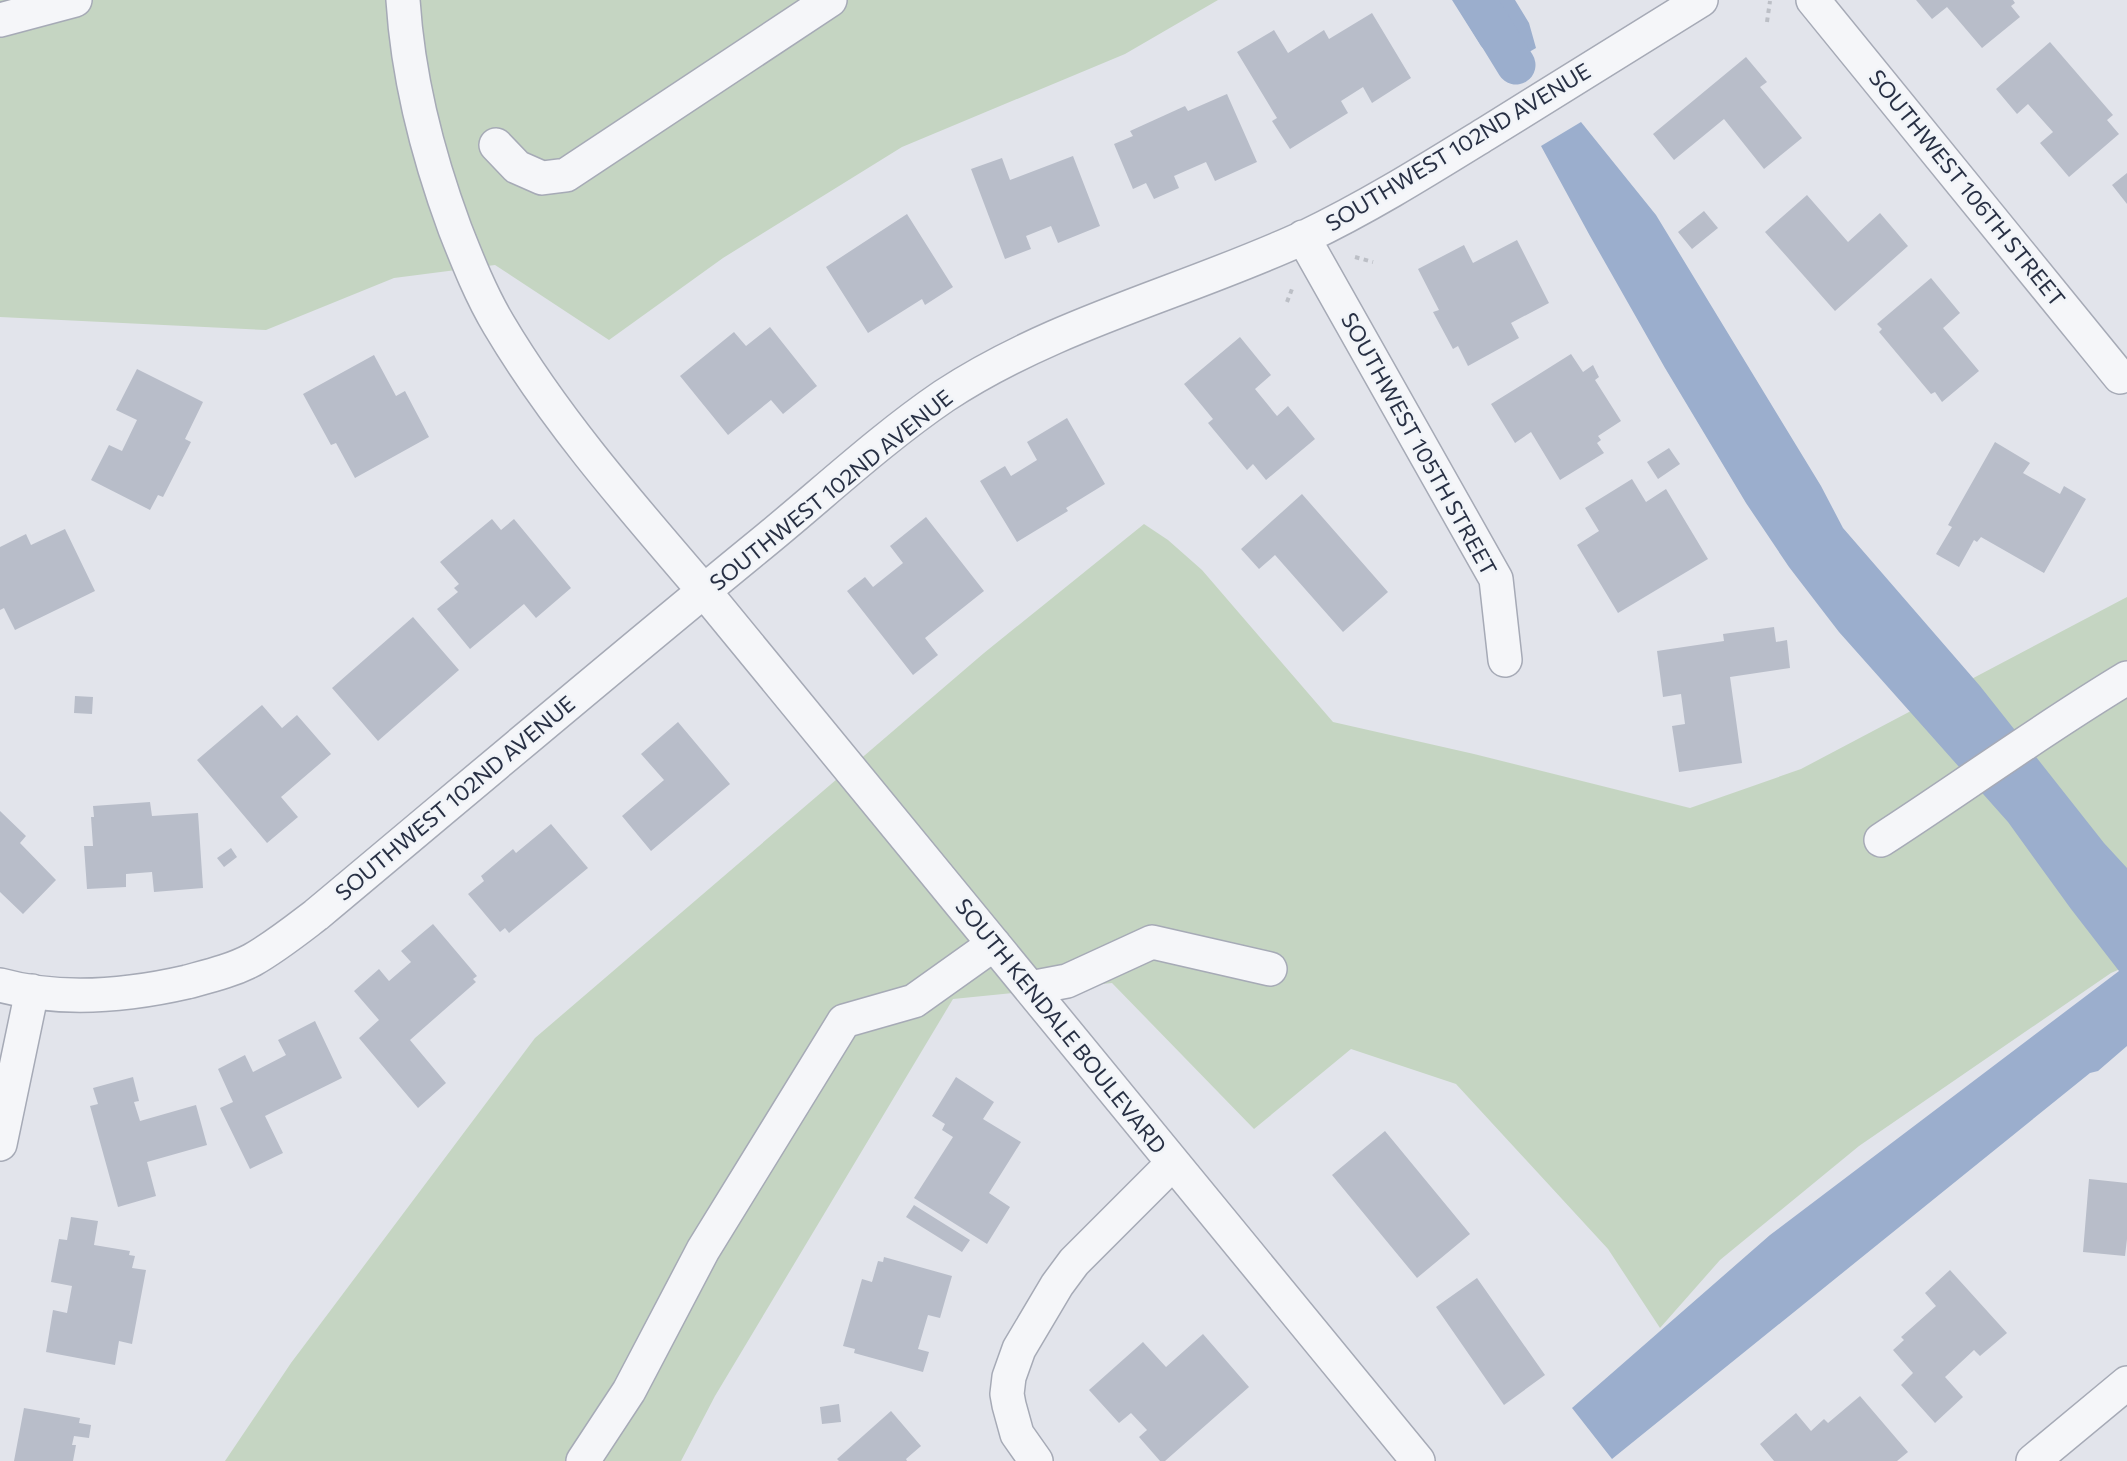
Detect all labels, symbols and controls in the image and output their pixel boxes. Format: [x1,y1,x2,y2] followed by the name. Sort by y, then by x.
[1320,57,1595,237] street label: SOUTHWEST 102ND AVENUE
[1864,64,2071,311] street label: SOUTHWEST 106TH STREET
[1336,308,1503,580] street label: SOUTHWEST 105TH STREET
[704,383,957,596] street label: SOUTHWEST 102ND AVENUE
[329,689,580,906] street label: SOUTHWEST 102ND AVENUE
[950,893,1173,1159] street label: SOUTH KENDALE BOULEVARD

